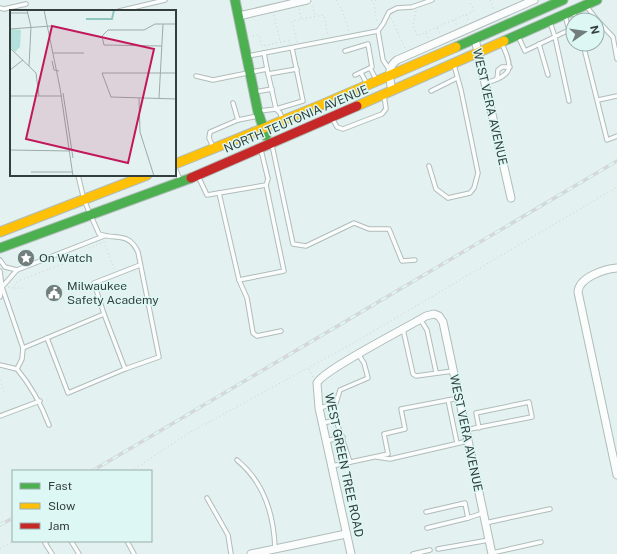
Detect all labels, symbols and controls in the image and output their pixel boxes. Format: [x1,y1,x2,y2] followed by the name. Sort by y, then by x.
[10,10,176,176] inset map
[565,12,605,52] north arrow
[588,24,602,35] text: N
[470,47,510,167] street label: WEST VERA AVENUE
[222,82,370,156] street label: NORTH TEUTONIA AVENUE
[16,248,36,268] place icon: On Watch
[39,251,93,265] place label: On Watch
[67,279,159,307] place label: Milwaukee Safety Academy
[44,283,64,303] public building icon: Milwaukee Safety Academy
[447,373,485,493] street label: WEST VERA AVENUE
[322,392,366,538] street label: WEST GREEN TREE ROAD
[12,470,152,542] legend
[48,479,73,493] text: Fast
[48,499,76,513] text: Slow
[48,519,70,533] text: Jam

